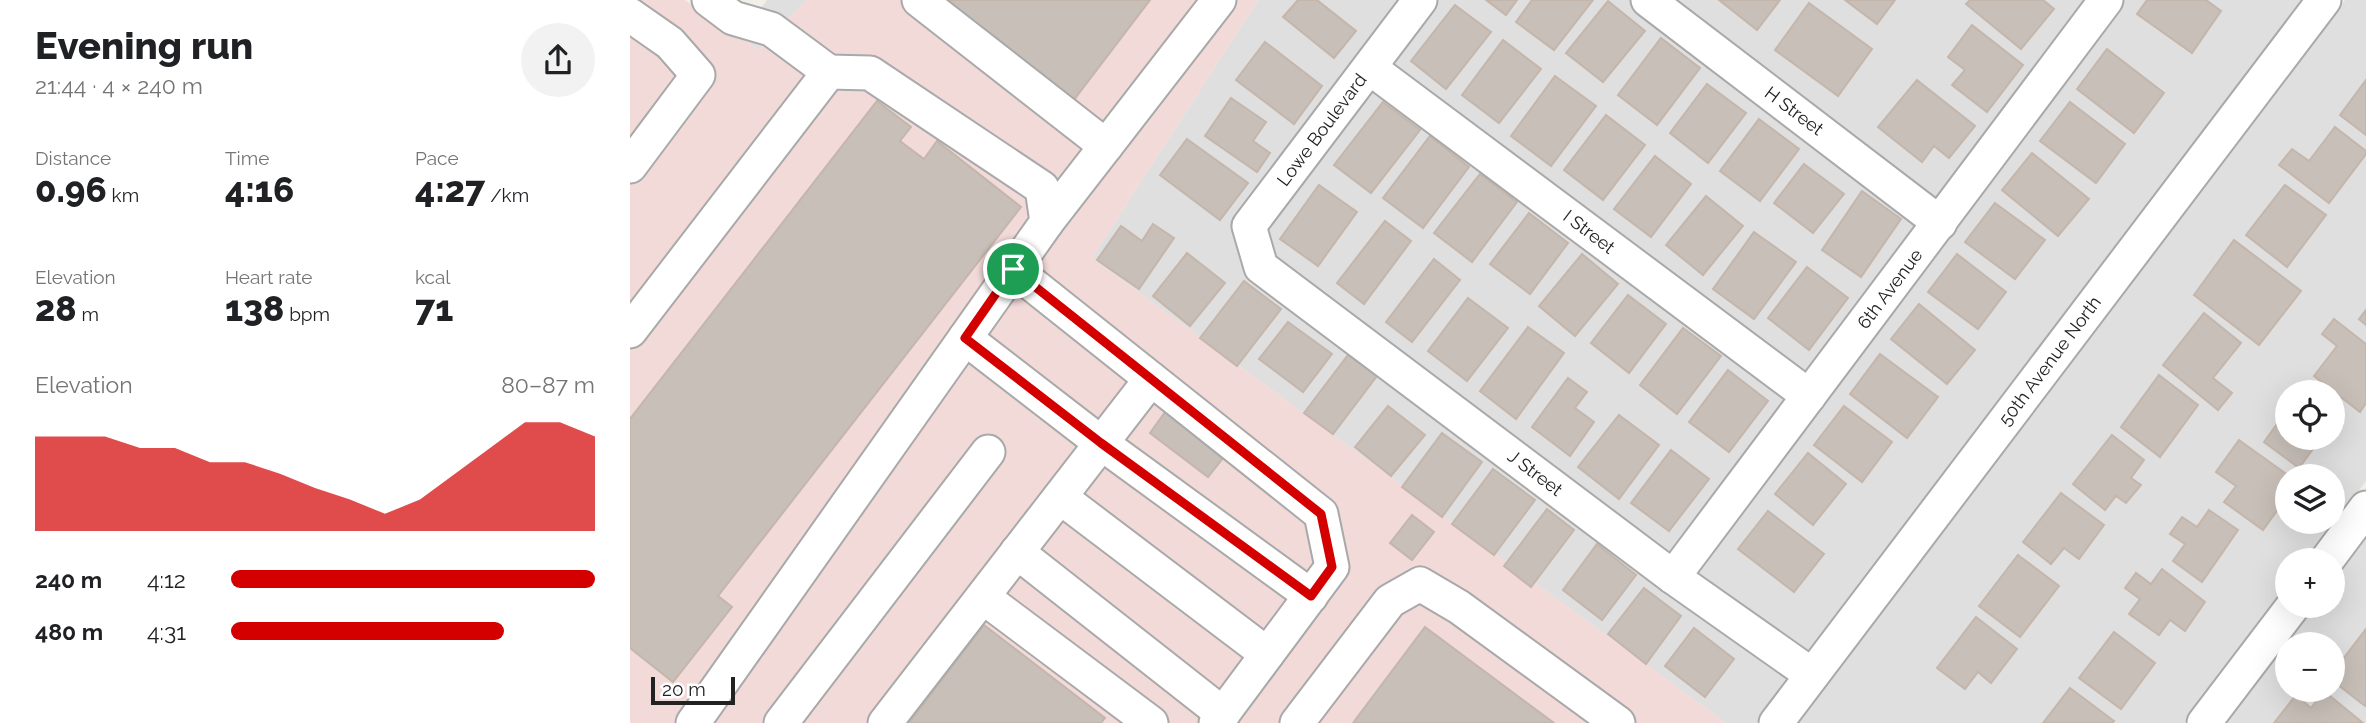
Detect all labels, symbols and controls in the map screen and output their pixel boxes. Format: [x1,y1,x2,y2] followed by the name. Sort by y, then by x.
[35,23,253,68] text: Evening run
[521,23,595,97] button: share
[1273,69,1371,190] street label: Lowe Boulevard
[35,72,203,99] text: 21:44 · 4 × 240 m
[1761,82,1828,139] street label: H Street
[35,147,111,169] text: Distance
[225,147,269,169] text: Time
[415,147,459,169] text: Pace
[35,169,107,210] text: 0.96
[225,169,294,210] text: 4:16
[415,169,485,210] text: 4:27
[107,184,139,206] text: km
[485,184,529,206] text: /km
[1559,205,1619,258] street label: I Street
[983,239,1043,299] pin
[1853,244,1927,333] street label: 6th Avenue
[994,250,1032,288] icon: arrive
[35,266,116,288] text: Elevation
[225,266,313,288] text: Heart rate
[415,266,451,288] text: kcal
[35,288,77,329] text: 28
[225,288,284,329] text: 138
[415,288,453,329] text: 71
[1994,292,2105,429] street label: 50th Avenue North
[77,303,99,325] text: m
[284,303,330,325] text: bpm
[35,371,133,398] text: Elevation
[501,371,595,398] text: 80–87 m
[2275,380,2345,702] map controls
[2275,380,2345,450] button: locate
[1504,445,1567,500] street label: J Street
[2275,464,2345,534] button: layers
[2275,548,2345,618] button: +
[35,566,102,593] text: 240 m
[147,566,186,593] text: 4:12
[35,618,103,645] text: 480 m
[147,618,186,645] text: 4:31
[2275,632,2345,702] button: −
[651,674,735,706] scale bar
[662,678,706,700] text: 20 m

